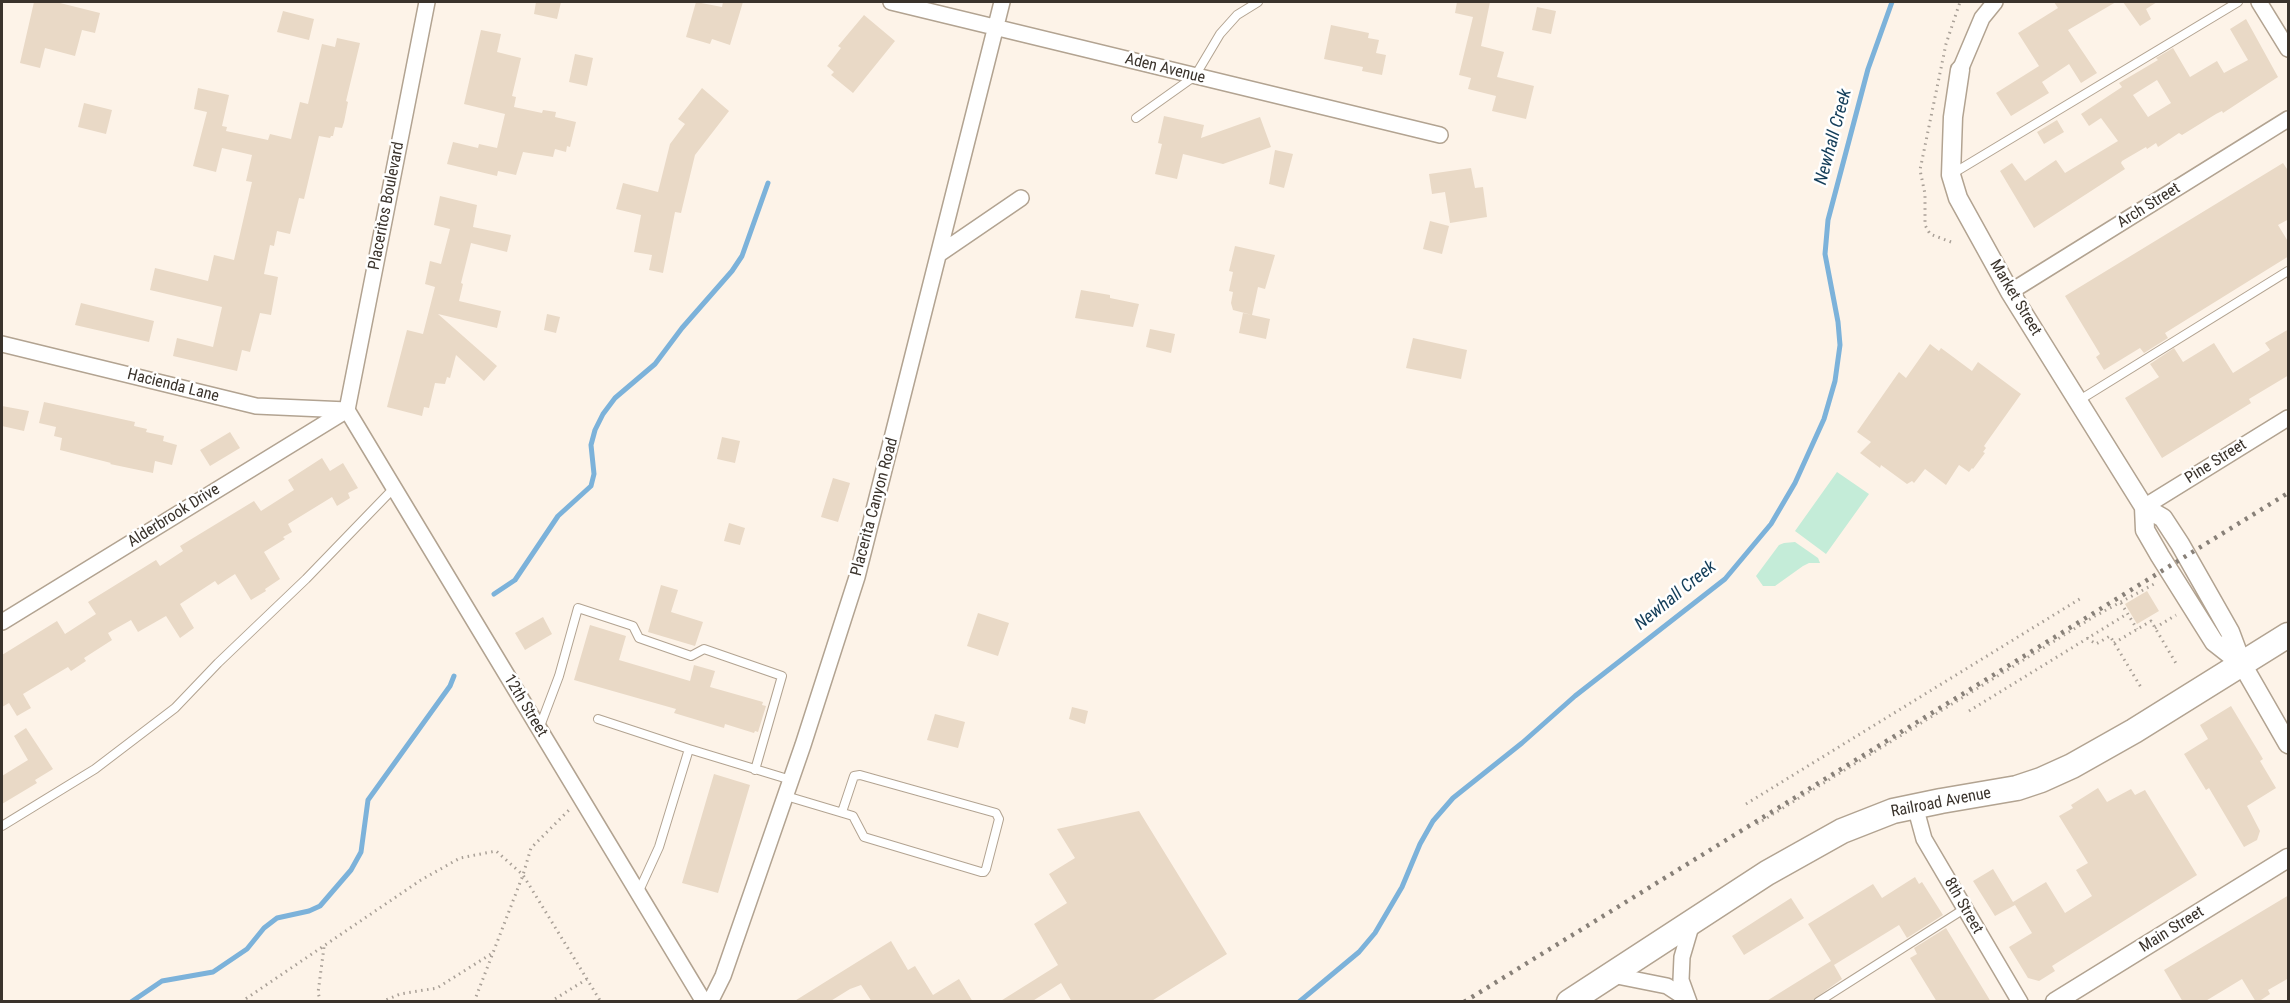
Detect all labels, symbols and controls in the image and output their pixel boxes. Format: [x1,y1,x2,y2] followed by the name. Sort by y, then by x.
[1123,50,1207,88] street label: Aden Avenue
[1811,87,1857,187] water label: Newhall Creek
[365,140,409,272] street label: Placeritos Boulevard
[2114,179,2184,233] street label: Arch Street
[1985,257,2045,339] street label: Market Street
[125,365,221,407] street label: Hacienda Lane
[847,436,903,578] street label: Placerita Canyon Road
[2182,436,2250,488] street label: Pine Street
[125,480,223,552] street label: Alderbrook Drive
[1631,557,1721,635] water label: Newhall Creek
[499,671,551,741] street label: 12th Street
[1889,784,1993,822] street label: Railroad Avenue
[1939,875,1987,937] street label: 8th Street
[2136,903,2208,957] street label: Main Street

